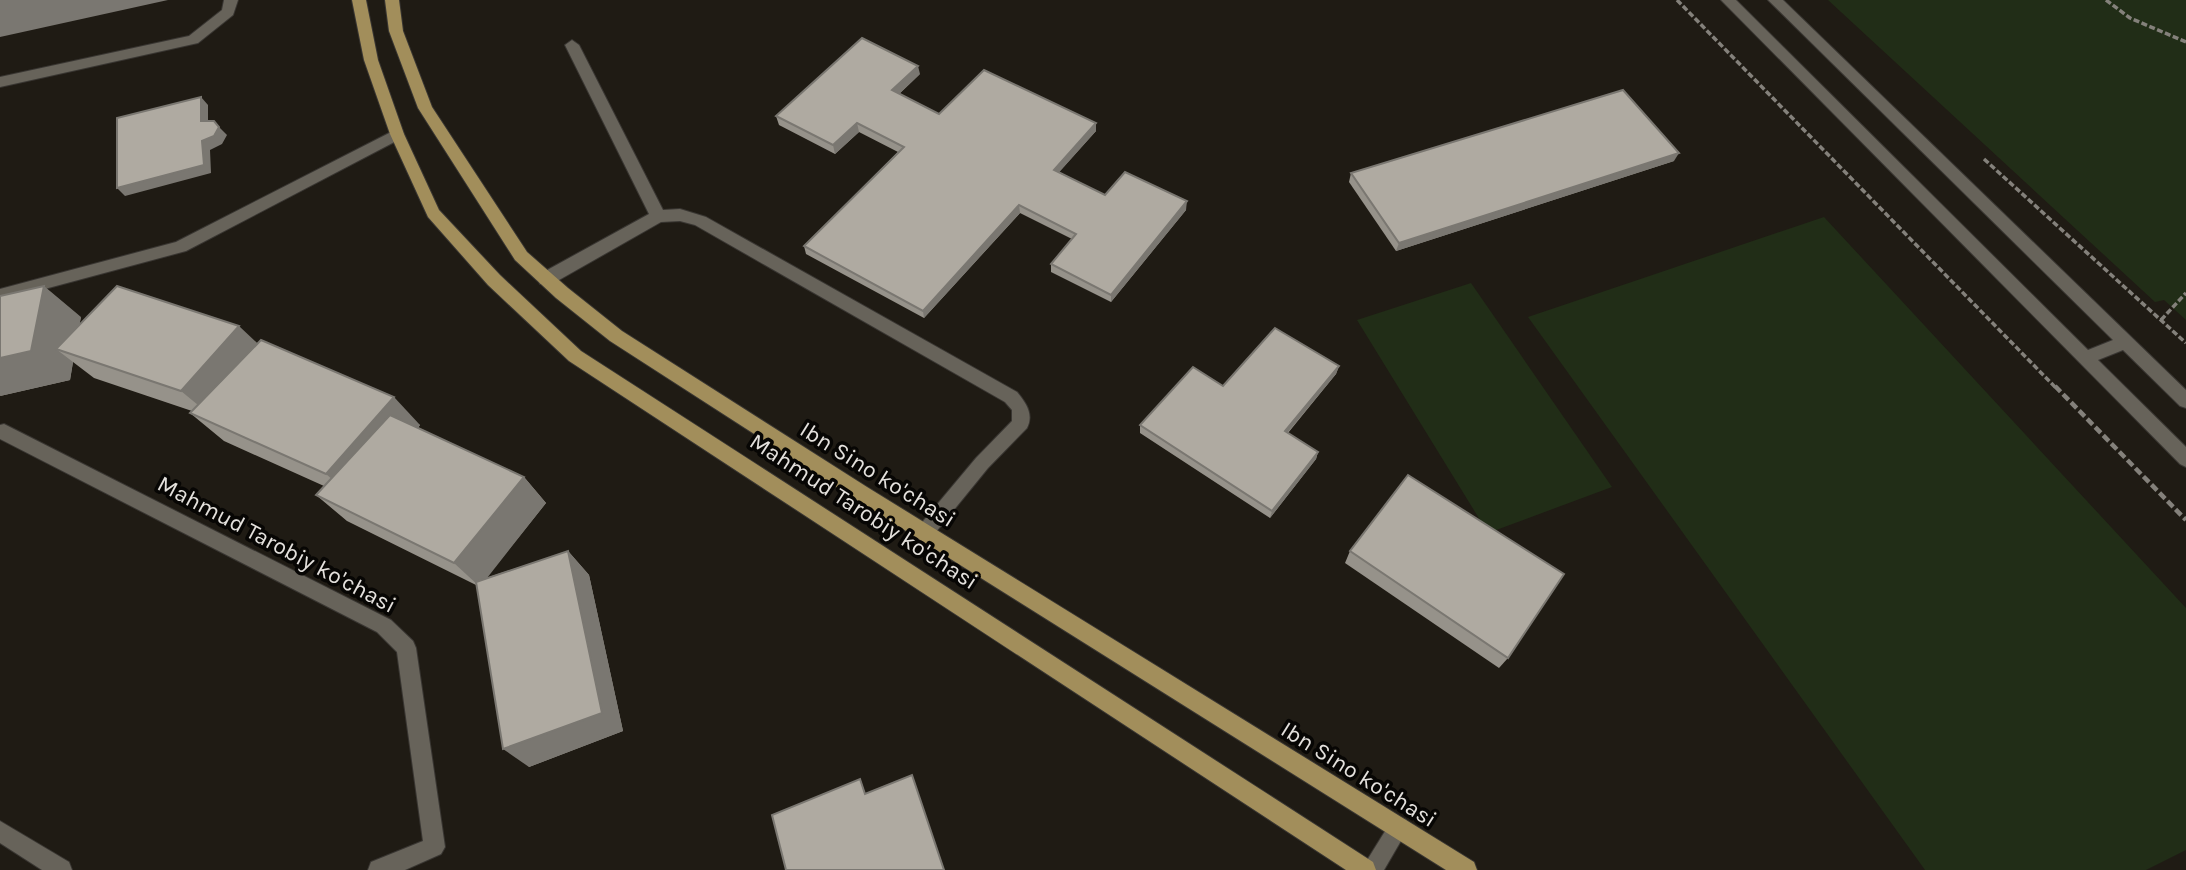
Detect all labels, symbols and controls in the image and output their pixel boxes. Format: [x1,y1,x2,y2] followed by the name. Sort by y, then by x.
[795,416,960,533] street label: Ibn Sino ko'chasi
[745,428,983,595] street label: Mahmud Tarobiy ko'chasi
[153,470,401,619] street label: Mahmud Tarobiy ko'chasi
[1276,716,1441,833] street label: Ibn Sino ko'chasi

